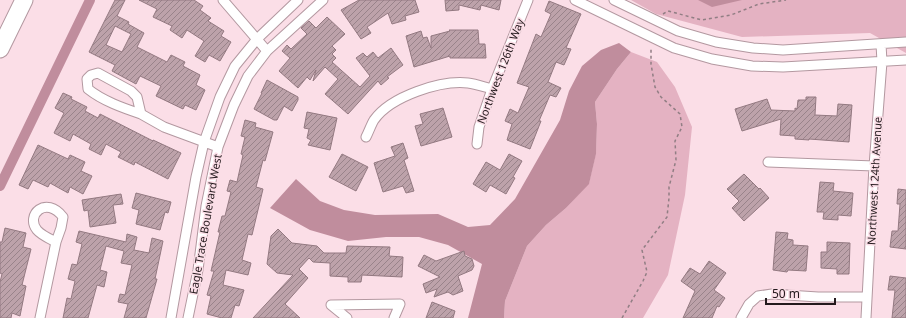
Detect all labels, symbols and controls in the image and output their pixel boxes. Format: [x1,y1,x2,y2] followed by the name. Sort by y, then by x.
[473,16,527,126] street label: Northwest 126th Way
[863,116,885,246] street label: Northwest 124th Avenue
[185,153,225,295] street label: Eagle Trace Boulevard West
[766,280,835,306] scale bar
[772,285,800,302] text: 50 m

